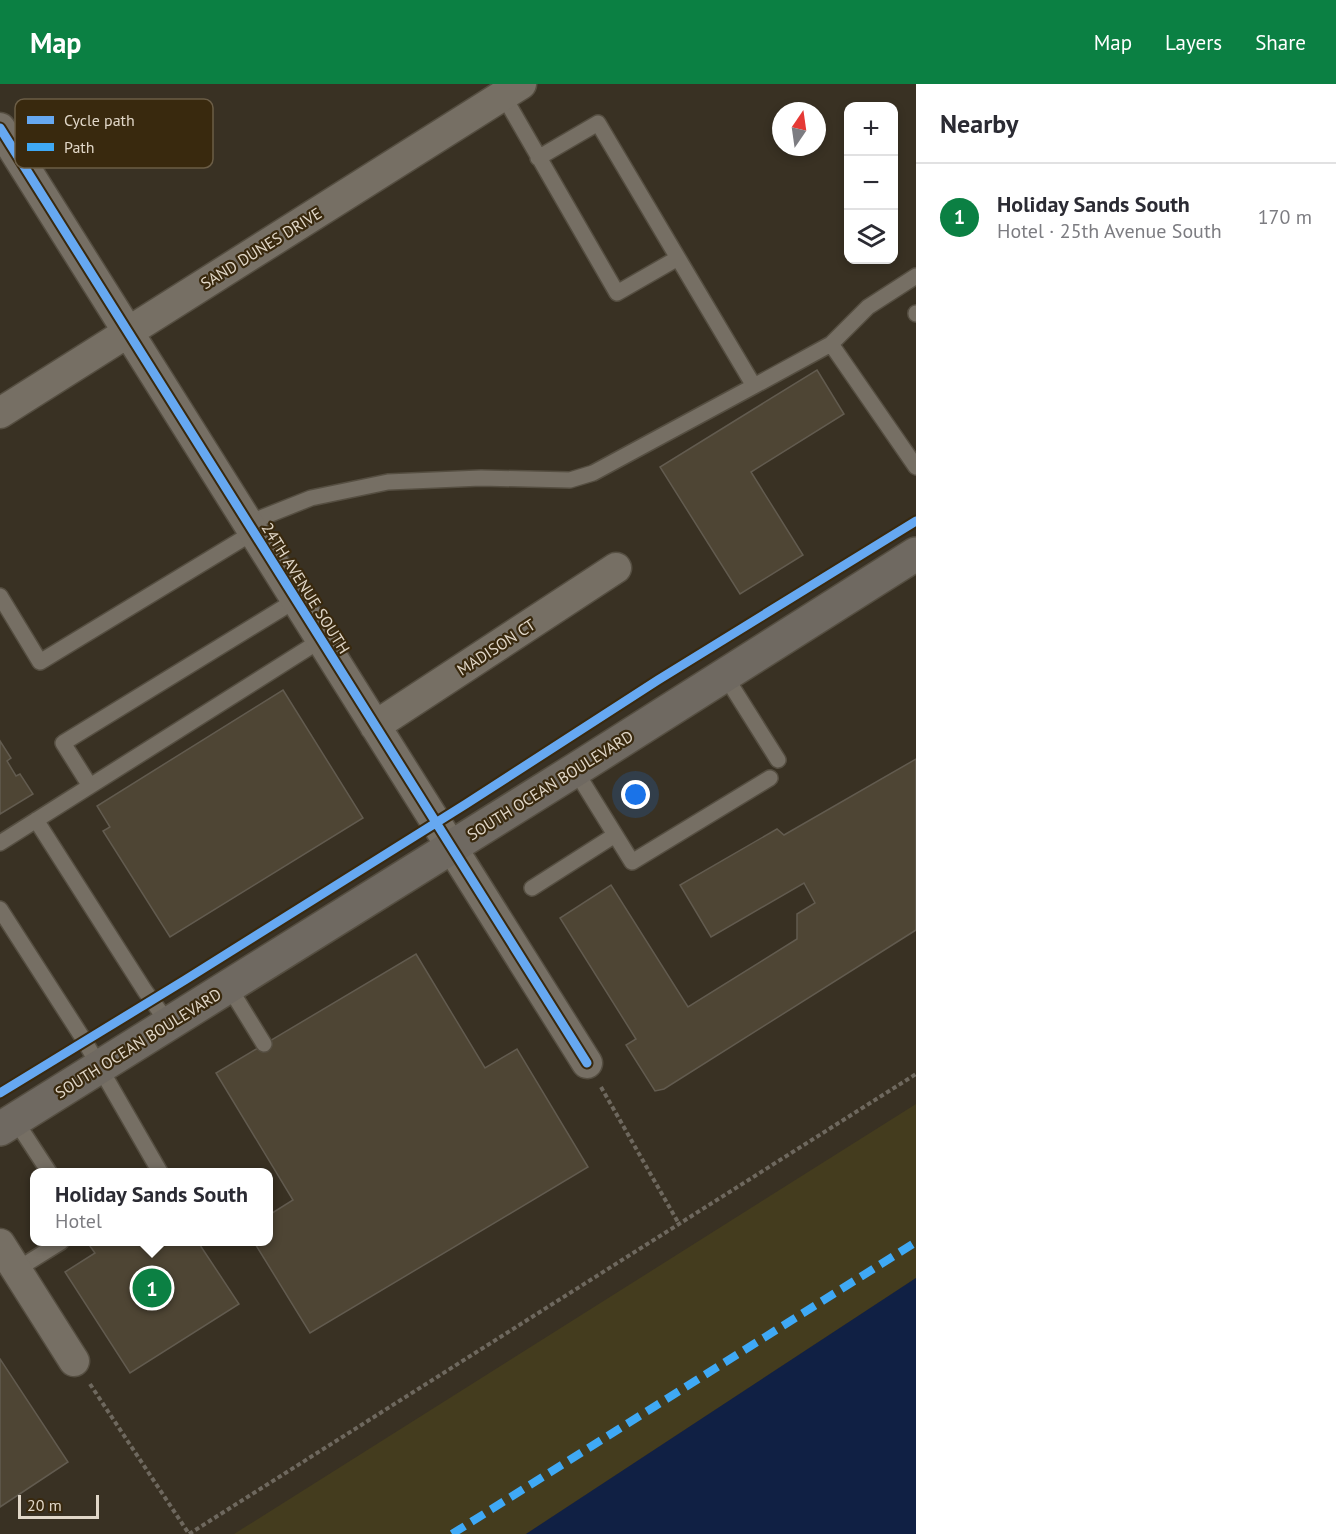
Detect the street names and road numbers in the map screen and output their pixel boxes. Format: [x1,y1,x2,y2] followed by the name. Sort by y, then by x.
[197,203,325,293] street label: SAND DUNES DRIVE
[258,519,354,657] street label: 24TH AVENUE SOUTH
[453,614,539,680] street label: MADISON CT
[463,726,637,844] street label: SOUTH OCEAN BOULEVARD
[51,984,225,1102] street label: SOUTH OCEAN BOULEVARD

